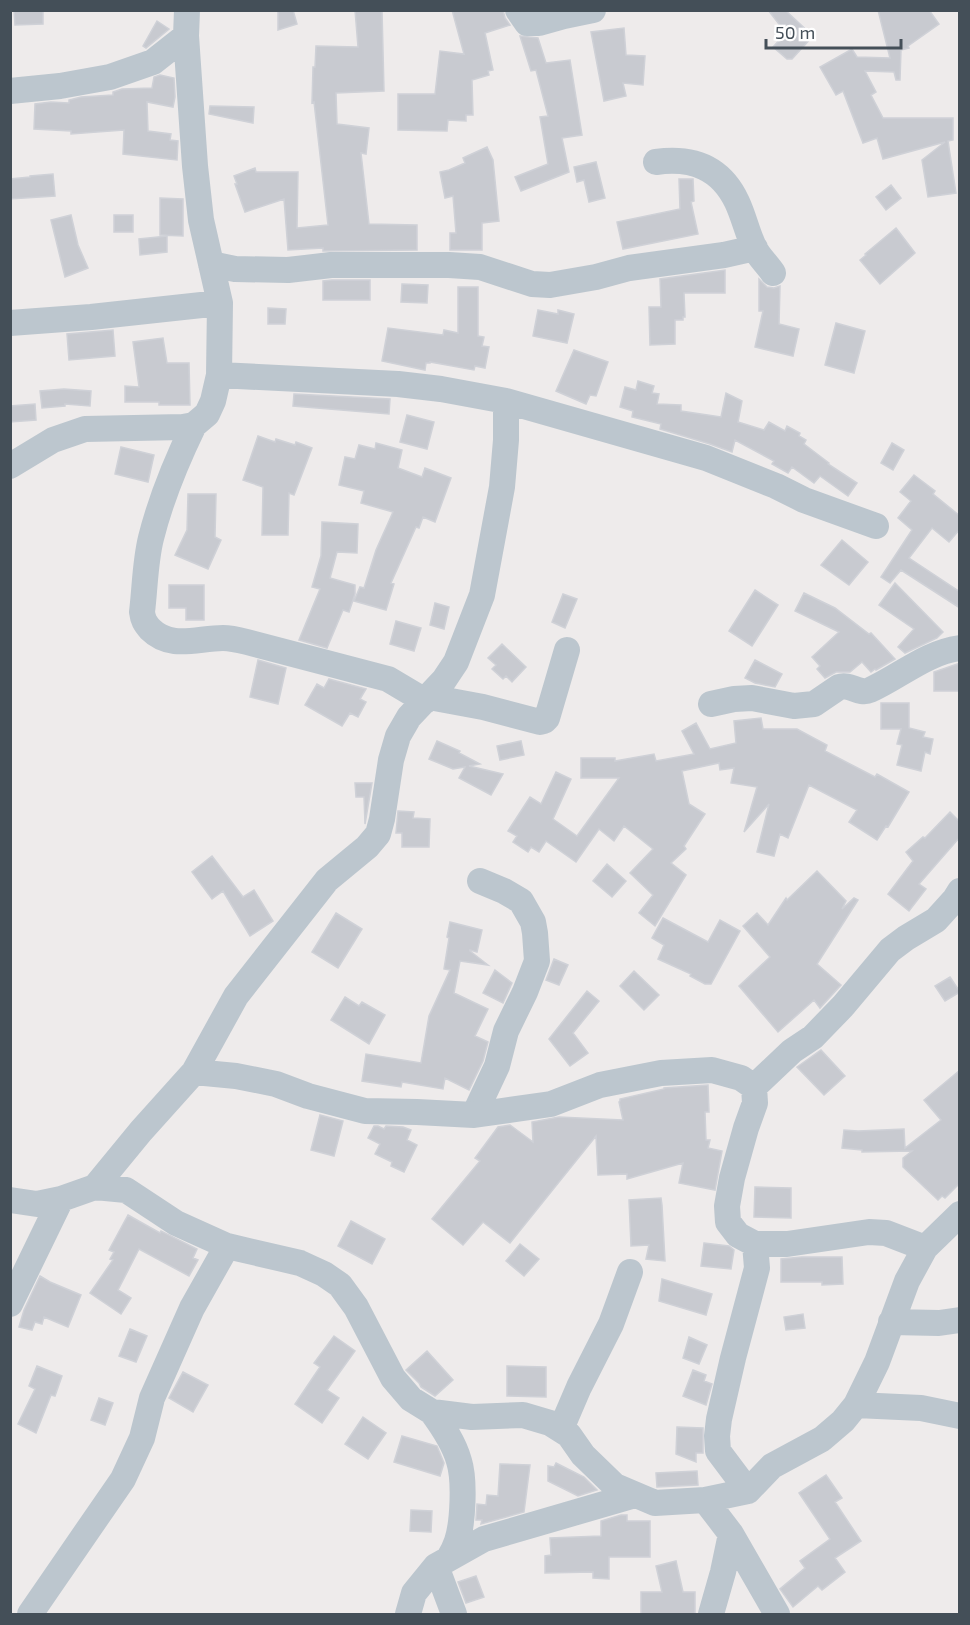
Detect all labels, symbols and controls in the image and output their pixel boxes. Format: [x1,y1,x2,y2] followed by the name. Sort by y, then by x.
[766,12,901,50] scale bar
[775,21,815,43] text: 50 m

